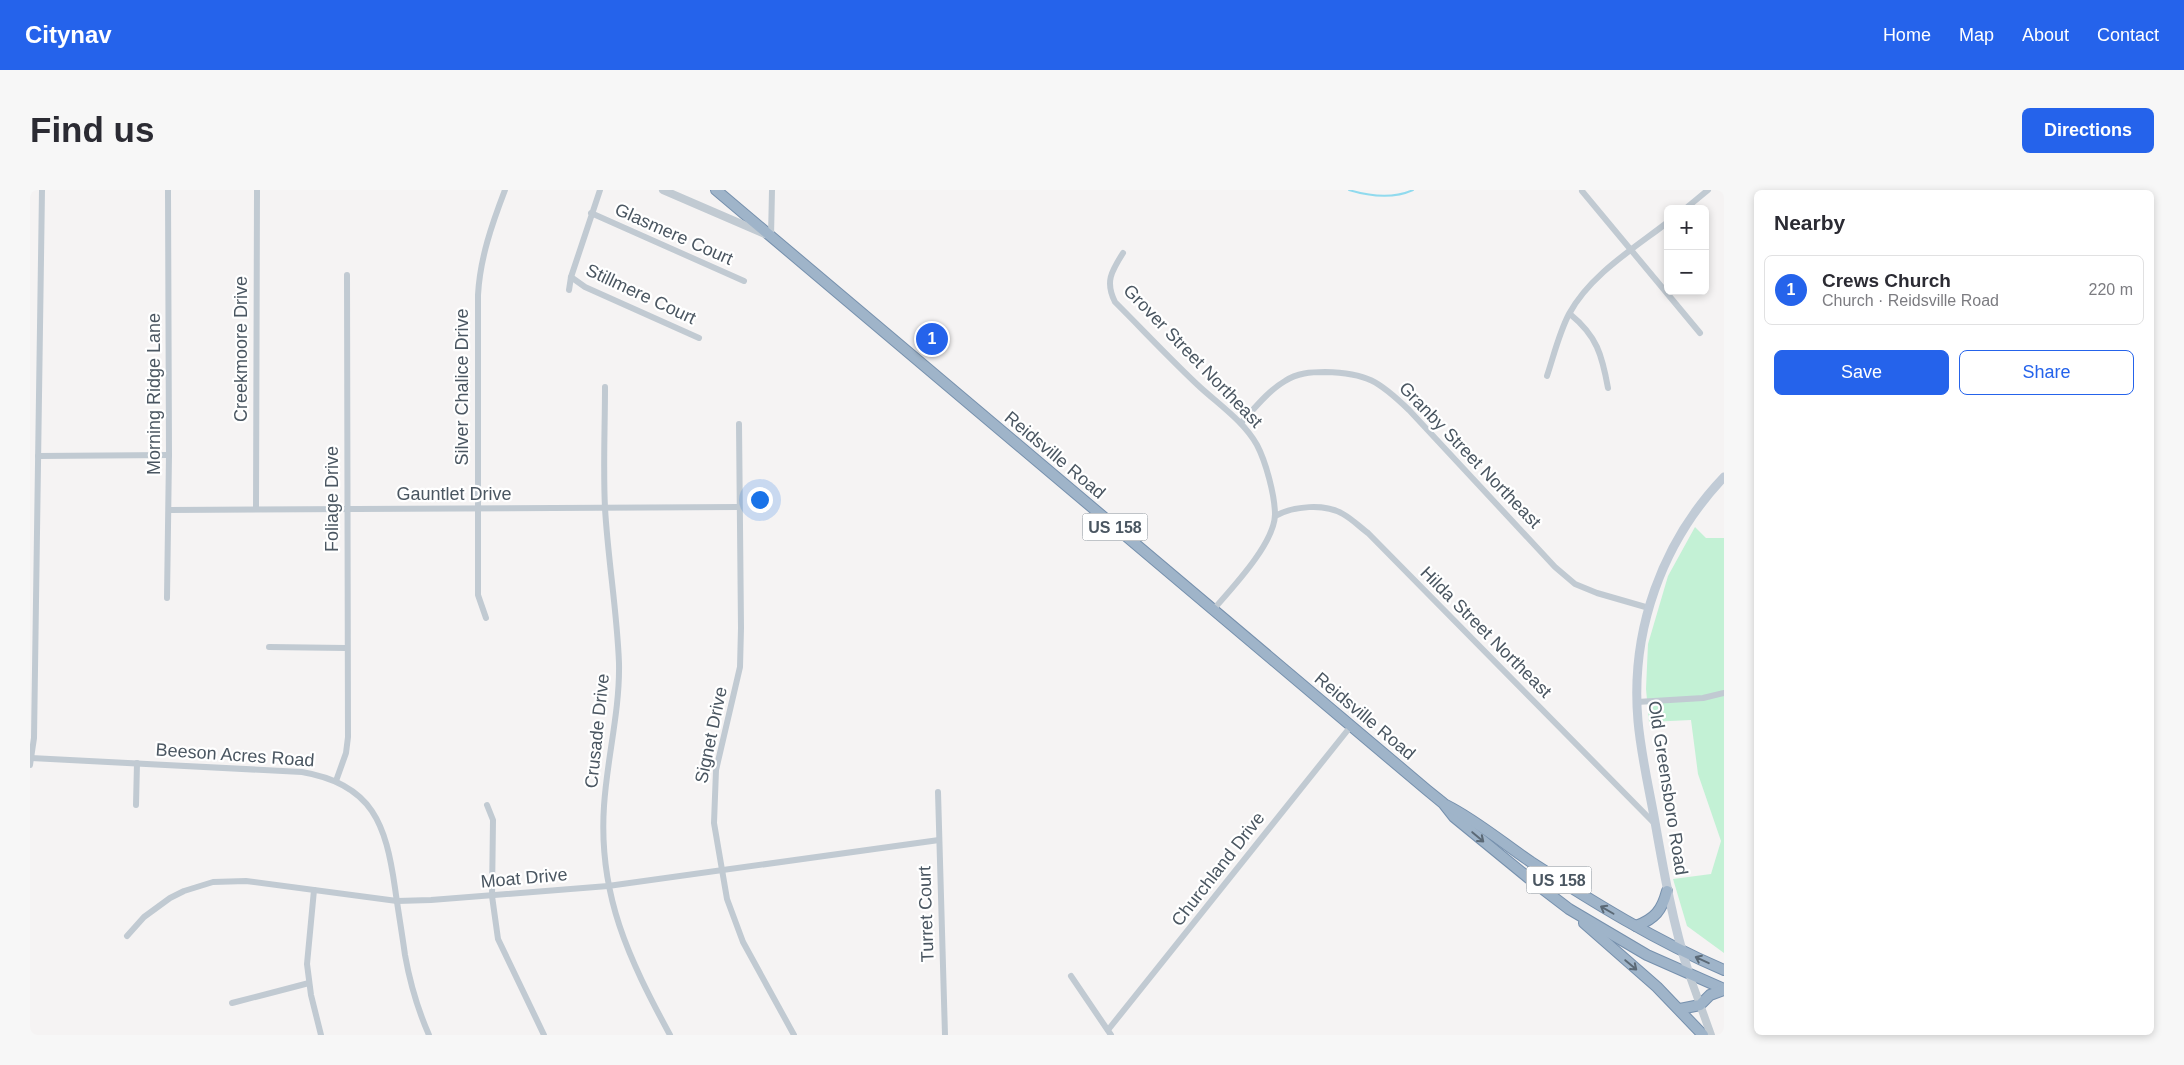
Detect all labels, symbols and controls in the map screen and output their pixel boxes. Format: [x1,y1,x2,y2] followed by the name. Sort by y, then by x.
[25,21,112,48] text: Citynav
[1883,25,1931,45] text: Home
[1959,25,1994,45] text: Map
[2022,25,2069,45] text: About
[2097,25,2159,45] text: Contact
[2022,108,2154,153] button: Directions
[30,110,154,149] text: Find us
[612,199,736,269] street label: Glasmere Court
[1664,205,1709,295] map controls
[1664,205,1709,250] button: +
[1774,211,1845,234] text: Nearby
[1664,250,1709,295] button: −
[583,260,699,328] street label: Stillmere Court
[1822,270,1951,291] text: Crews Church
[231,276,251,422] street label: Creekmoore Drive
[1119,280,1267,432] street label: Grover Street Northeast
[1787,281,1795,298] text: 1
[2089,281,2133,298] text: 220 m
[1822,292,1999,309] text: Church · Reidsville Road
[452,308,472,466] street label: Silver Chalice Drive
[144,313,164,475] street label: Morning Ridge Lane
[916,320,948,358] pin: 1
[1774,350,1949,395] button: Save
[1959,350,2134,395] button: Share
[1395,378,1545,532] street label: Granby Street Northeast
[1001,407,1109,503] street label: Reidsville Road
[322,446,342,552] street label: Foliage Drive
[396,484,512,504] street label: Gauntlet Drive
[747,487,773,513] your location
[1082,514,1148,541] road number: US 158
[1416,562,1556,702] street label: Hilda Street Northeast
[1311,668,1419,764] street label: Reidsville Road
[581,673,613,789] street label: Crusade Drive
[691,685,731,785] street label: Signet Drive
[1644,699,1692,877] street label: Old Greensboro Road
[155,739,315,771] street label: Beeson Acres Road
[1167,808,1269,930] street label: Churchland Drive
[1471,831,1484,842] one-way arrow
[480,864,568,892] street label: Moat Drive
[914,866,938,962] street label: Turret Court
[1526,866,1592,894] road number: US 158
[1601,904,1615,914] one-way arrow
[1695,955,1710,965] one-way arrow
[1624,959,1637,970] one-way arrow

